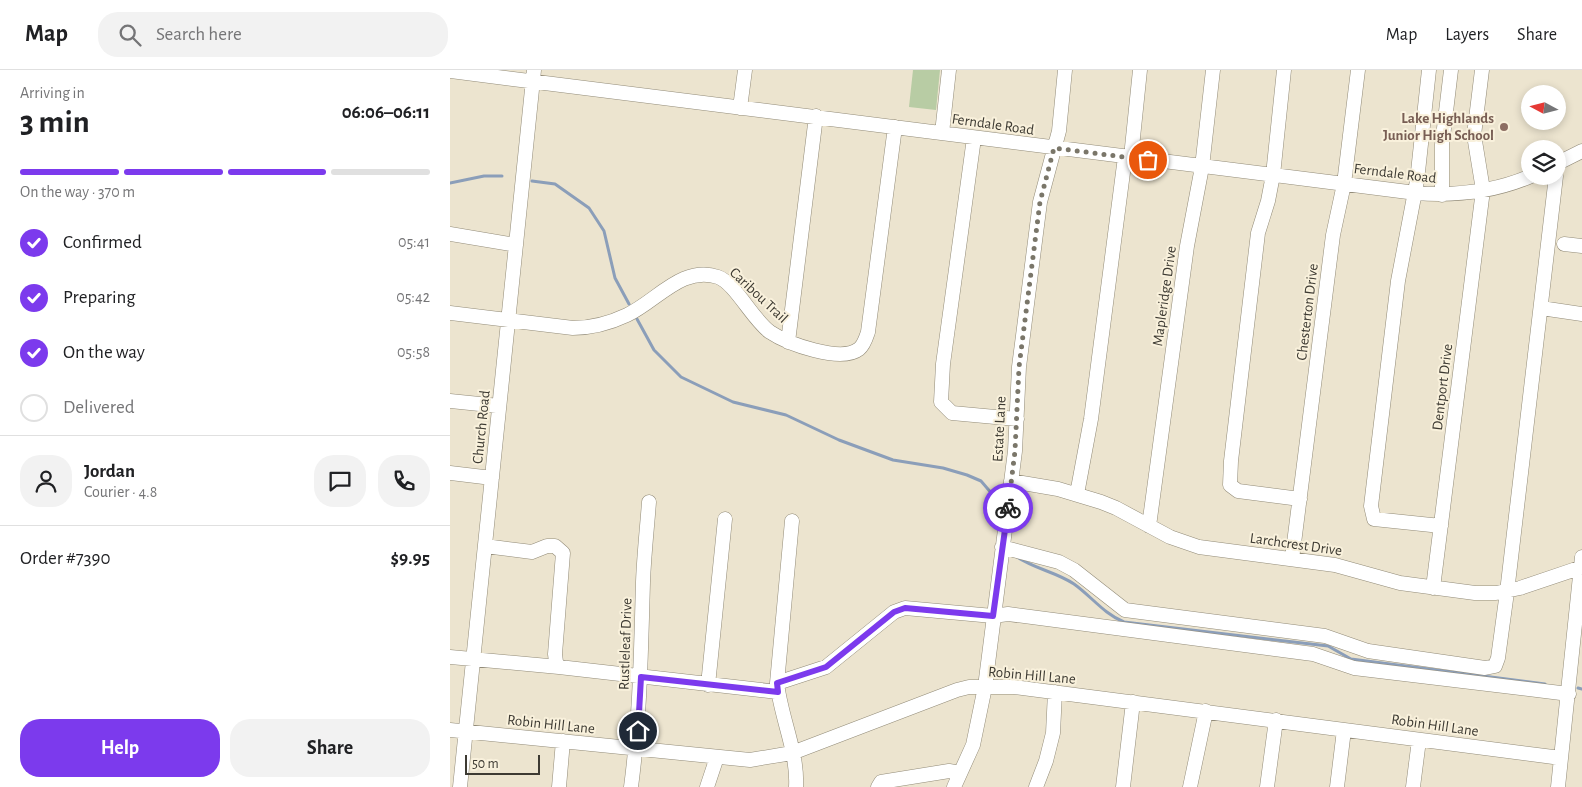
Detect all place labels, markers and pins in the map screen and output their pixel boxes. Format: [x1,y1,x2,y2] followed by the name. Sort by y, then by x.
[1383,111,1494,143] place label: Lake Highlands Junior High School
[1498,121,1510,133] marker: Lake Highlands Junior High School
[1127,139,1169,181] pin
[617,710,659,752] pin

